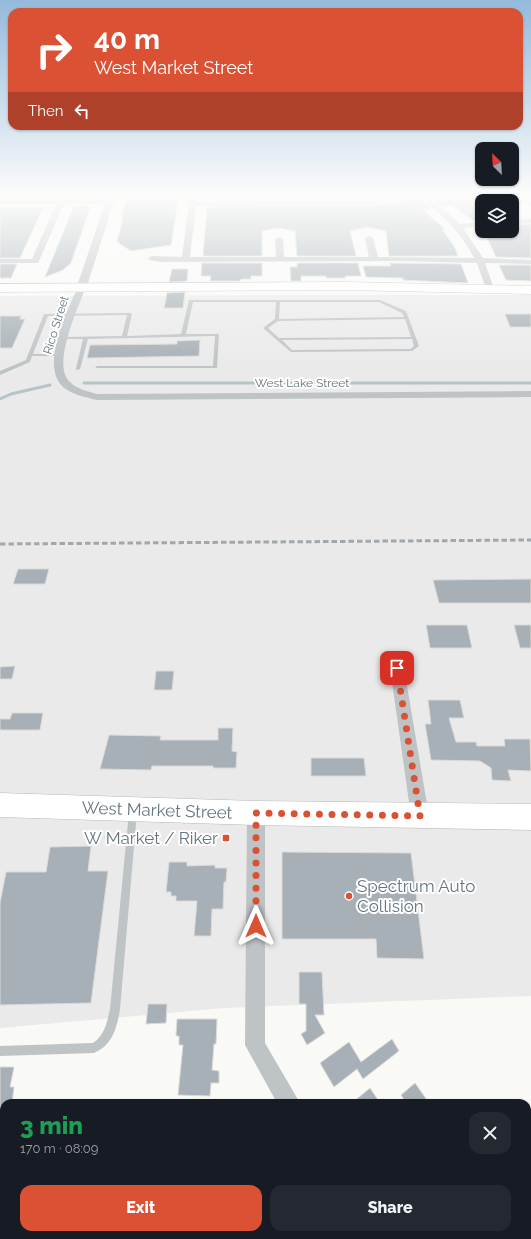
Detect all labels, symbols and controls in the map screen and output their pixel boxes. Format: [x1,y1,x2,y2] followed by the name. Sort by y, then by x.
[94,23,160,56] text: 40 m
[28,24,80,76] icon: right
[94,57,253,78] text: West Market Street
[71,100,93,122] icon: left
[28,102,63,120] text: Then
[475,142,519,186] north arrow
[475,142,519,238] map controls
[475,194,519,238] button: layers
[40,294,72,356] street label: Rico Street
[255,376,349,390] street label: West Lake Street
[380,651,414,685] pin
[386,657,408,679] icon: arrive
[81,797,233,823] street label: West Market Street
[84,828,218,848] place label: W Market / Riker
[221,833,231,843] marker: W Market / Riker
[357,876,475,916] place label: Spectrum Auto Collision
[344,891,354,901] marker: Spectrum Auto Collision
[235,905,277,947] position arrow
[20,1111,83,1140] text: 3 min
[469,1112,511,1154] button: close
[20,1141,98,1156] text: 170 m · 08:09
[20,1185,262,1231] button: Exit
[270,1185,511,1231] button: Share

